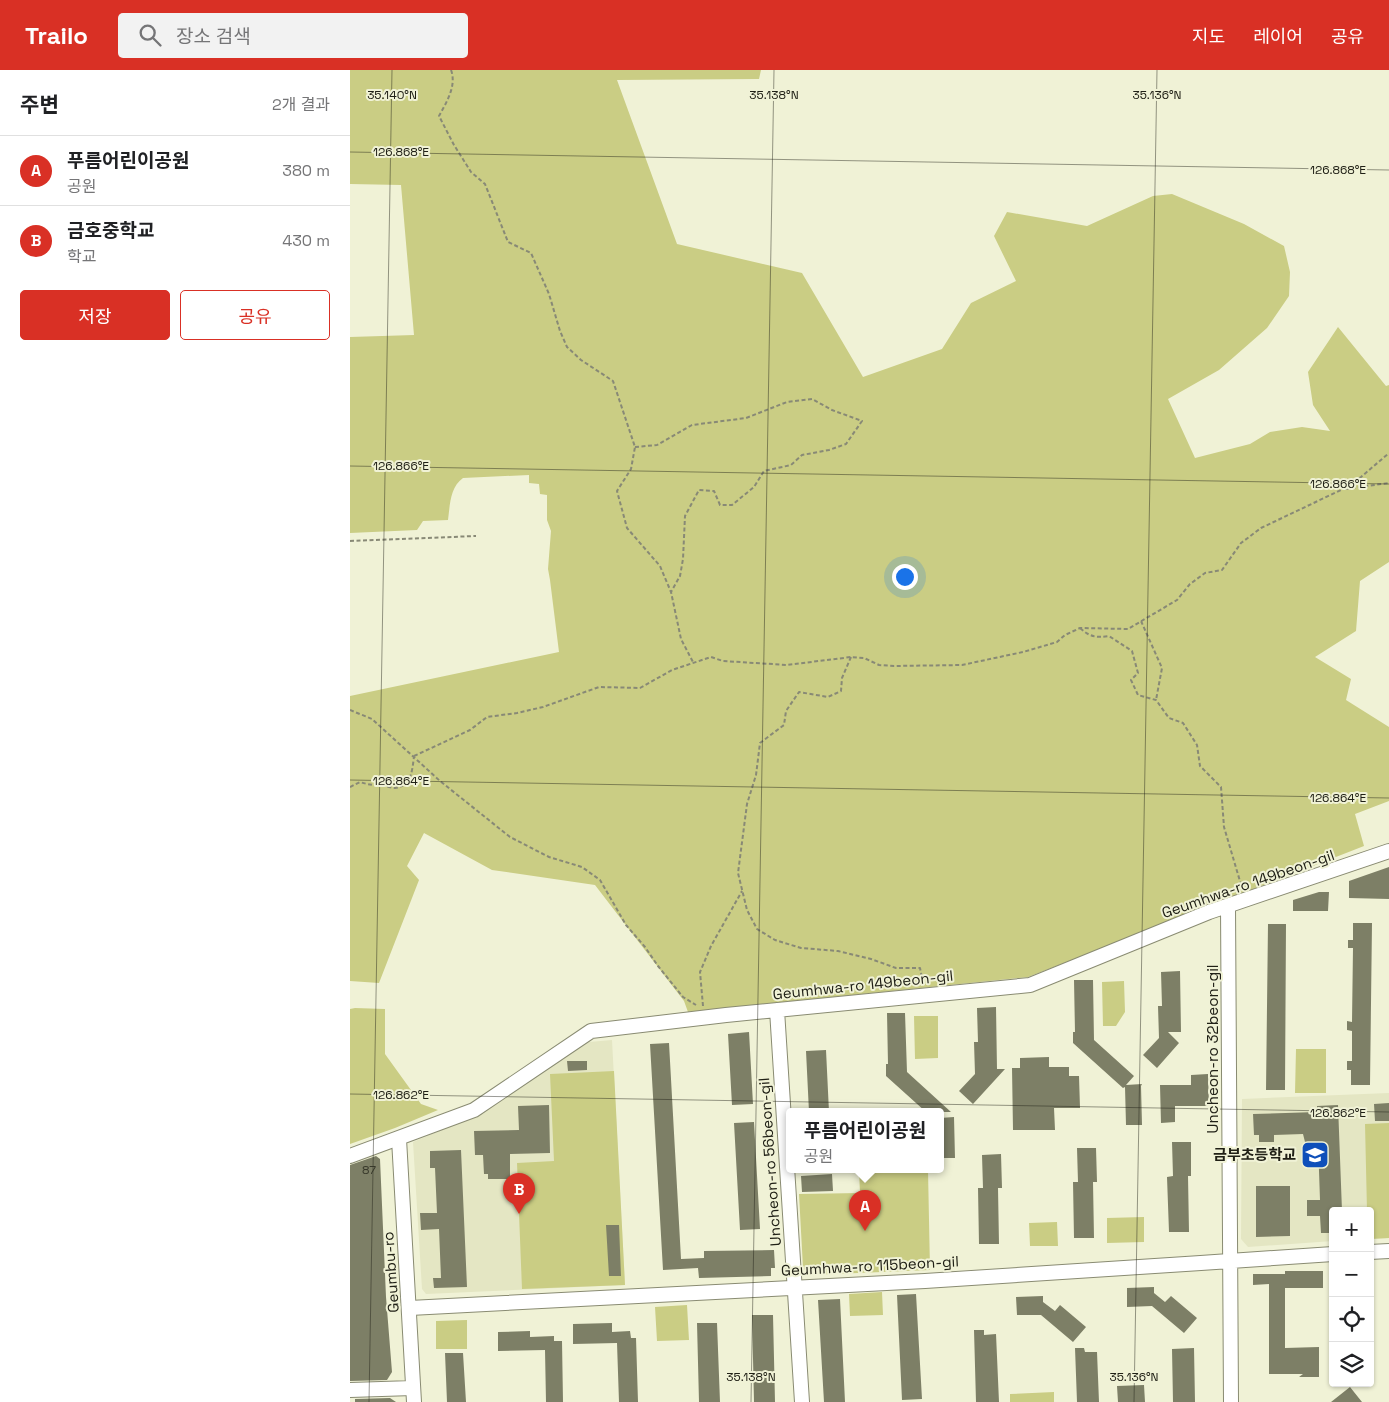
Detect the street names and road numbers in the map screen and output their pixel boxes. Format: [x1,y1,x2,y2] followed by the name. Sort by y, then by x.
[1159,845,1337,922] street label: Geumhwa-ro 149beon-gil
[1203,965,1222,1133] street label: Uncheon-ro 32beon-gil
[772,966,954,1003] street label: Geumhwa-ro 149beon-gil
[754,1077,785,1247] street label: Uncheon-ro 56beon-gil
[378,1231,403,1313] street label: Geumbu-ro
[781,1251,959,1280] street label: Geumhwa-ro 115beon-gil

